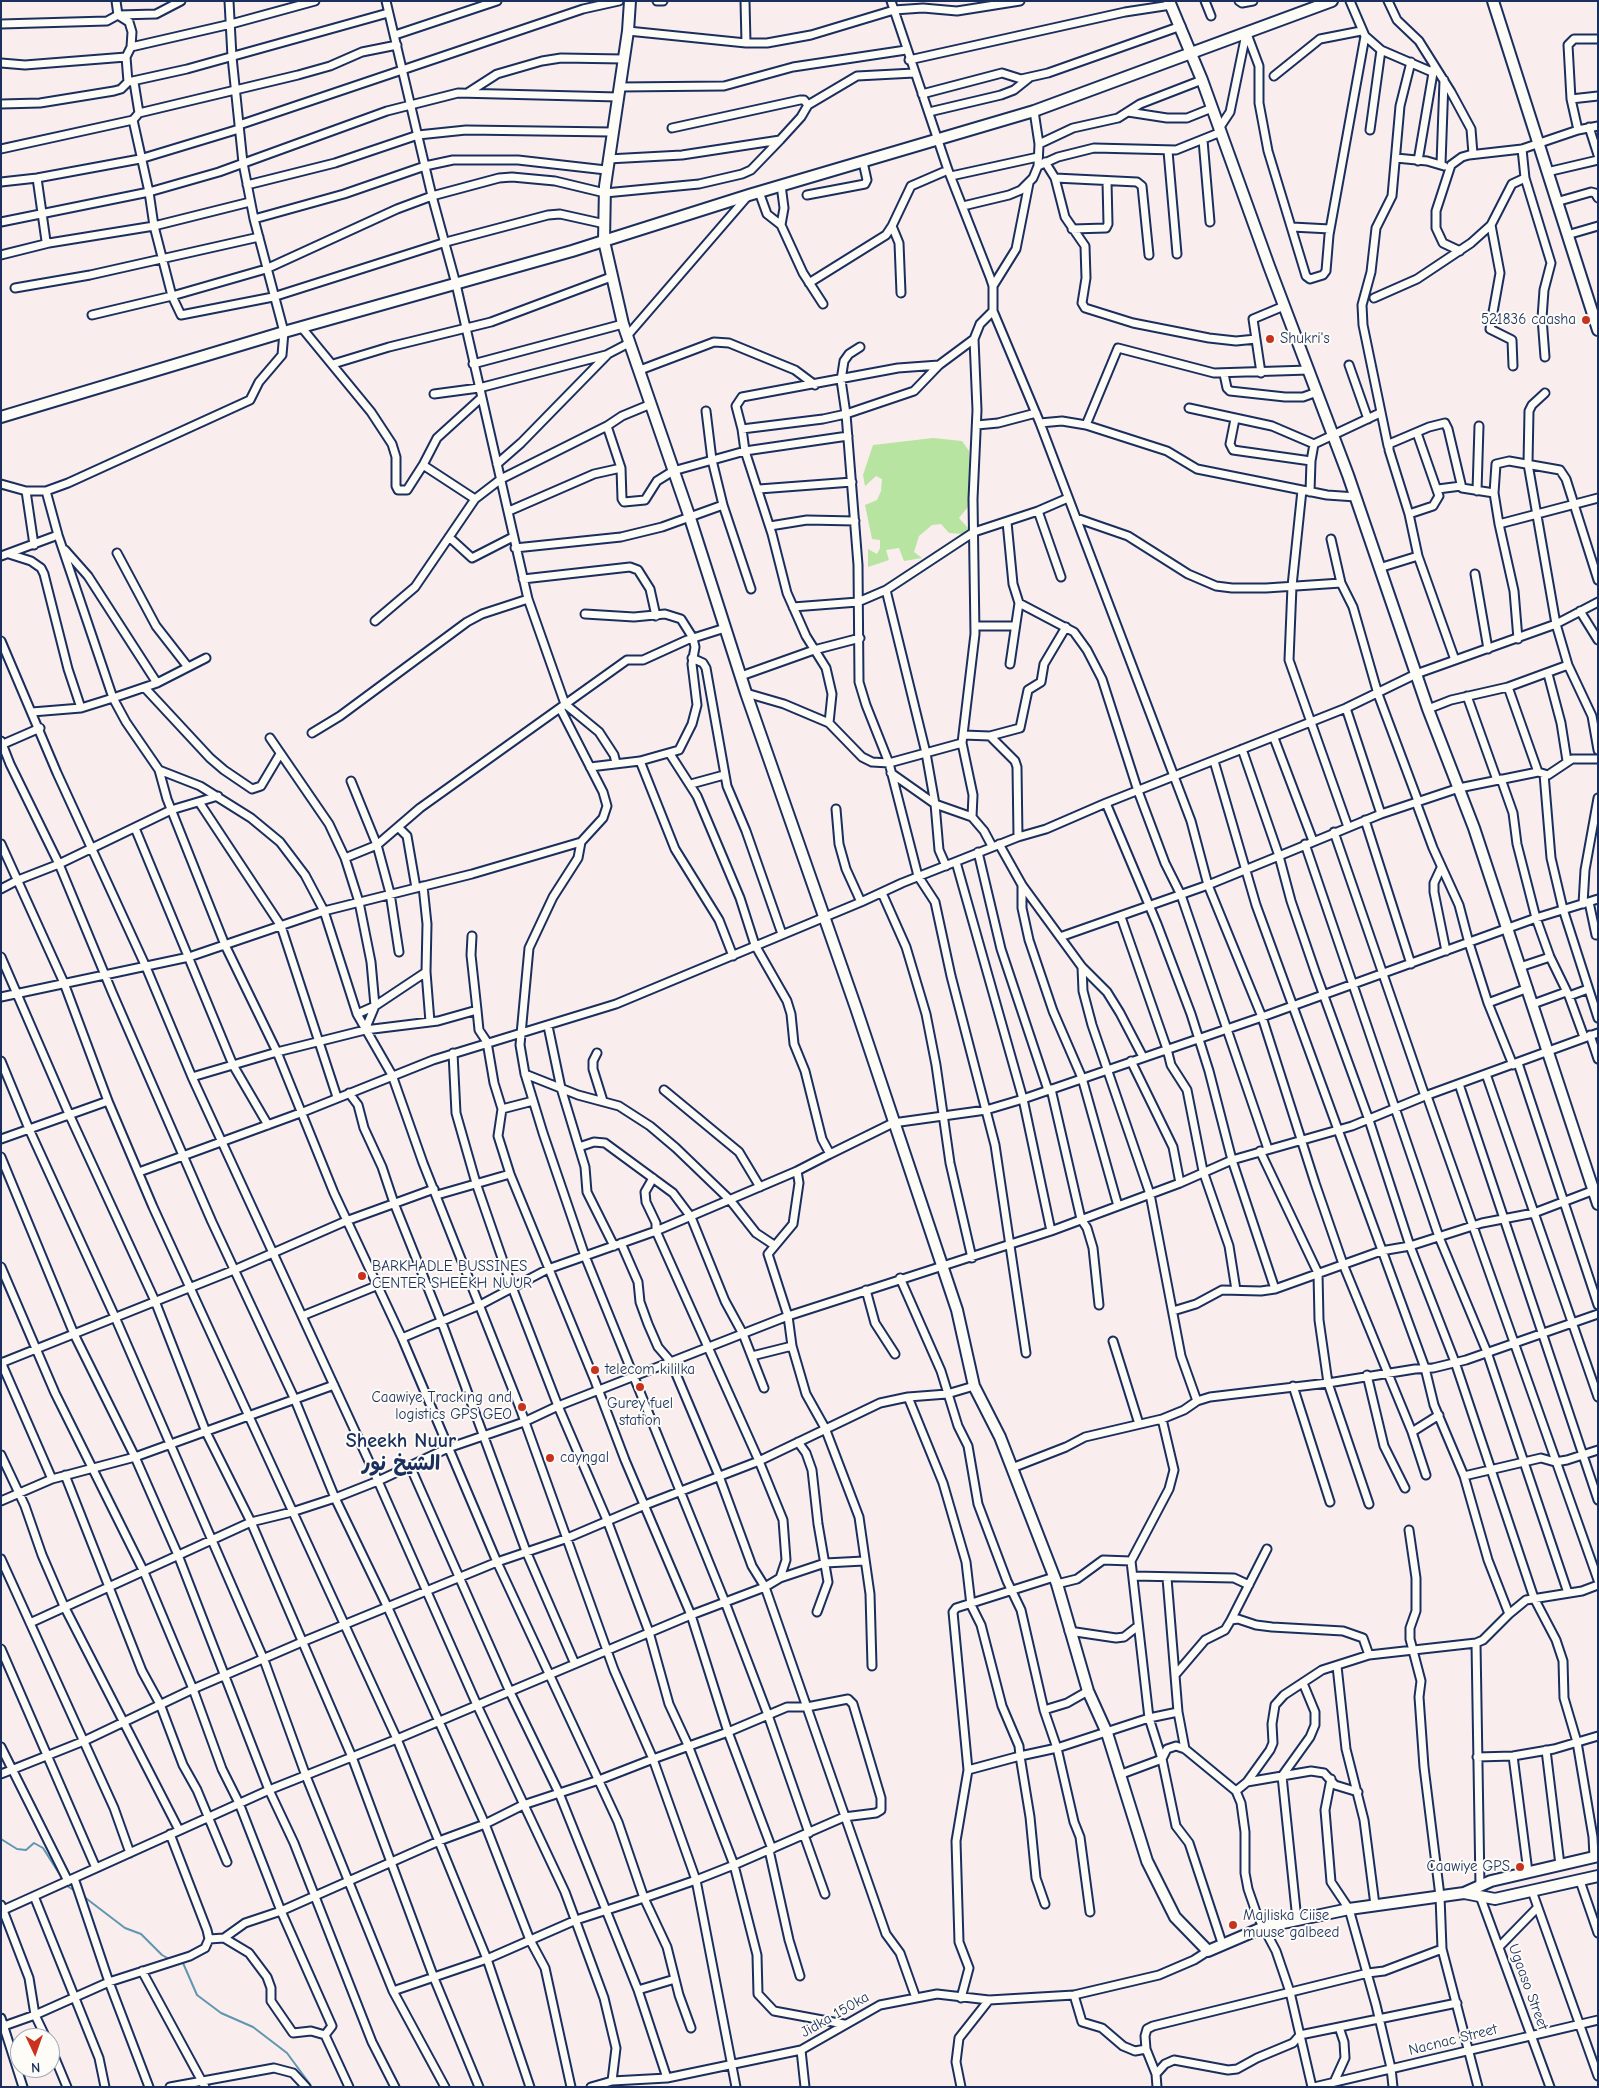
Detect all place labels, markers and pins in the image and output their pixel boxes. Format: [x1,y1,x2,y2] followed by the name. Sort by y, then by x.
[1481,311,1576,329] place label: 521836 caasha
[1580,314,1592,326] marker: 521836 caasha
[1280,330,1330,348] place label: Shukri's
[1264,333,1276,345] marker: Shukri's
[372,1258,532,1293] place label: BARKHADLE BUSSINES CENTER SHEEKH NUUR
[356,1270,368,1282] marker: BARKHADLE BUSSINES CENTER SHEEKH NUUR
[605,1361,695,1379] place label: telecom kililka
[589,1364,601,1376] marker: telecom kililka
[634,1381,646,1393] marker: Gurey fuel station
[372,1389,512,1424] place label: Caawiye Tracking and logistics GPS GEO
[607,1395,673,1430] place label: Gurey fuel station
[516,1401,528,1413] marker: Caawiye Tracking and logistics GPS GEO
[560,1449,609,1467] place label: cayngal
[544,1452,556,1464] marker: cayngal
[1427,1858,1510,1876] place label: Caawiye GPS
[1514,1861,1526,1873] marker: Caawiye GPS
[1243,1907,1339,1942] place label: Majliska Ciise muuse galbeed
[1227,1919,1239,1931] marker: Majliska Ciise muuse galbeed

